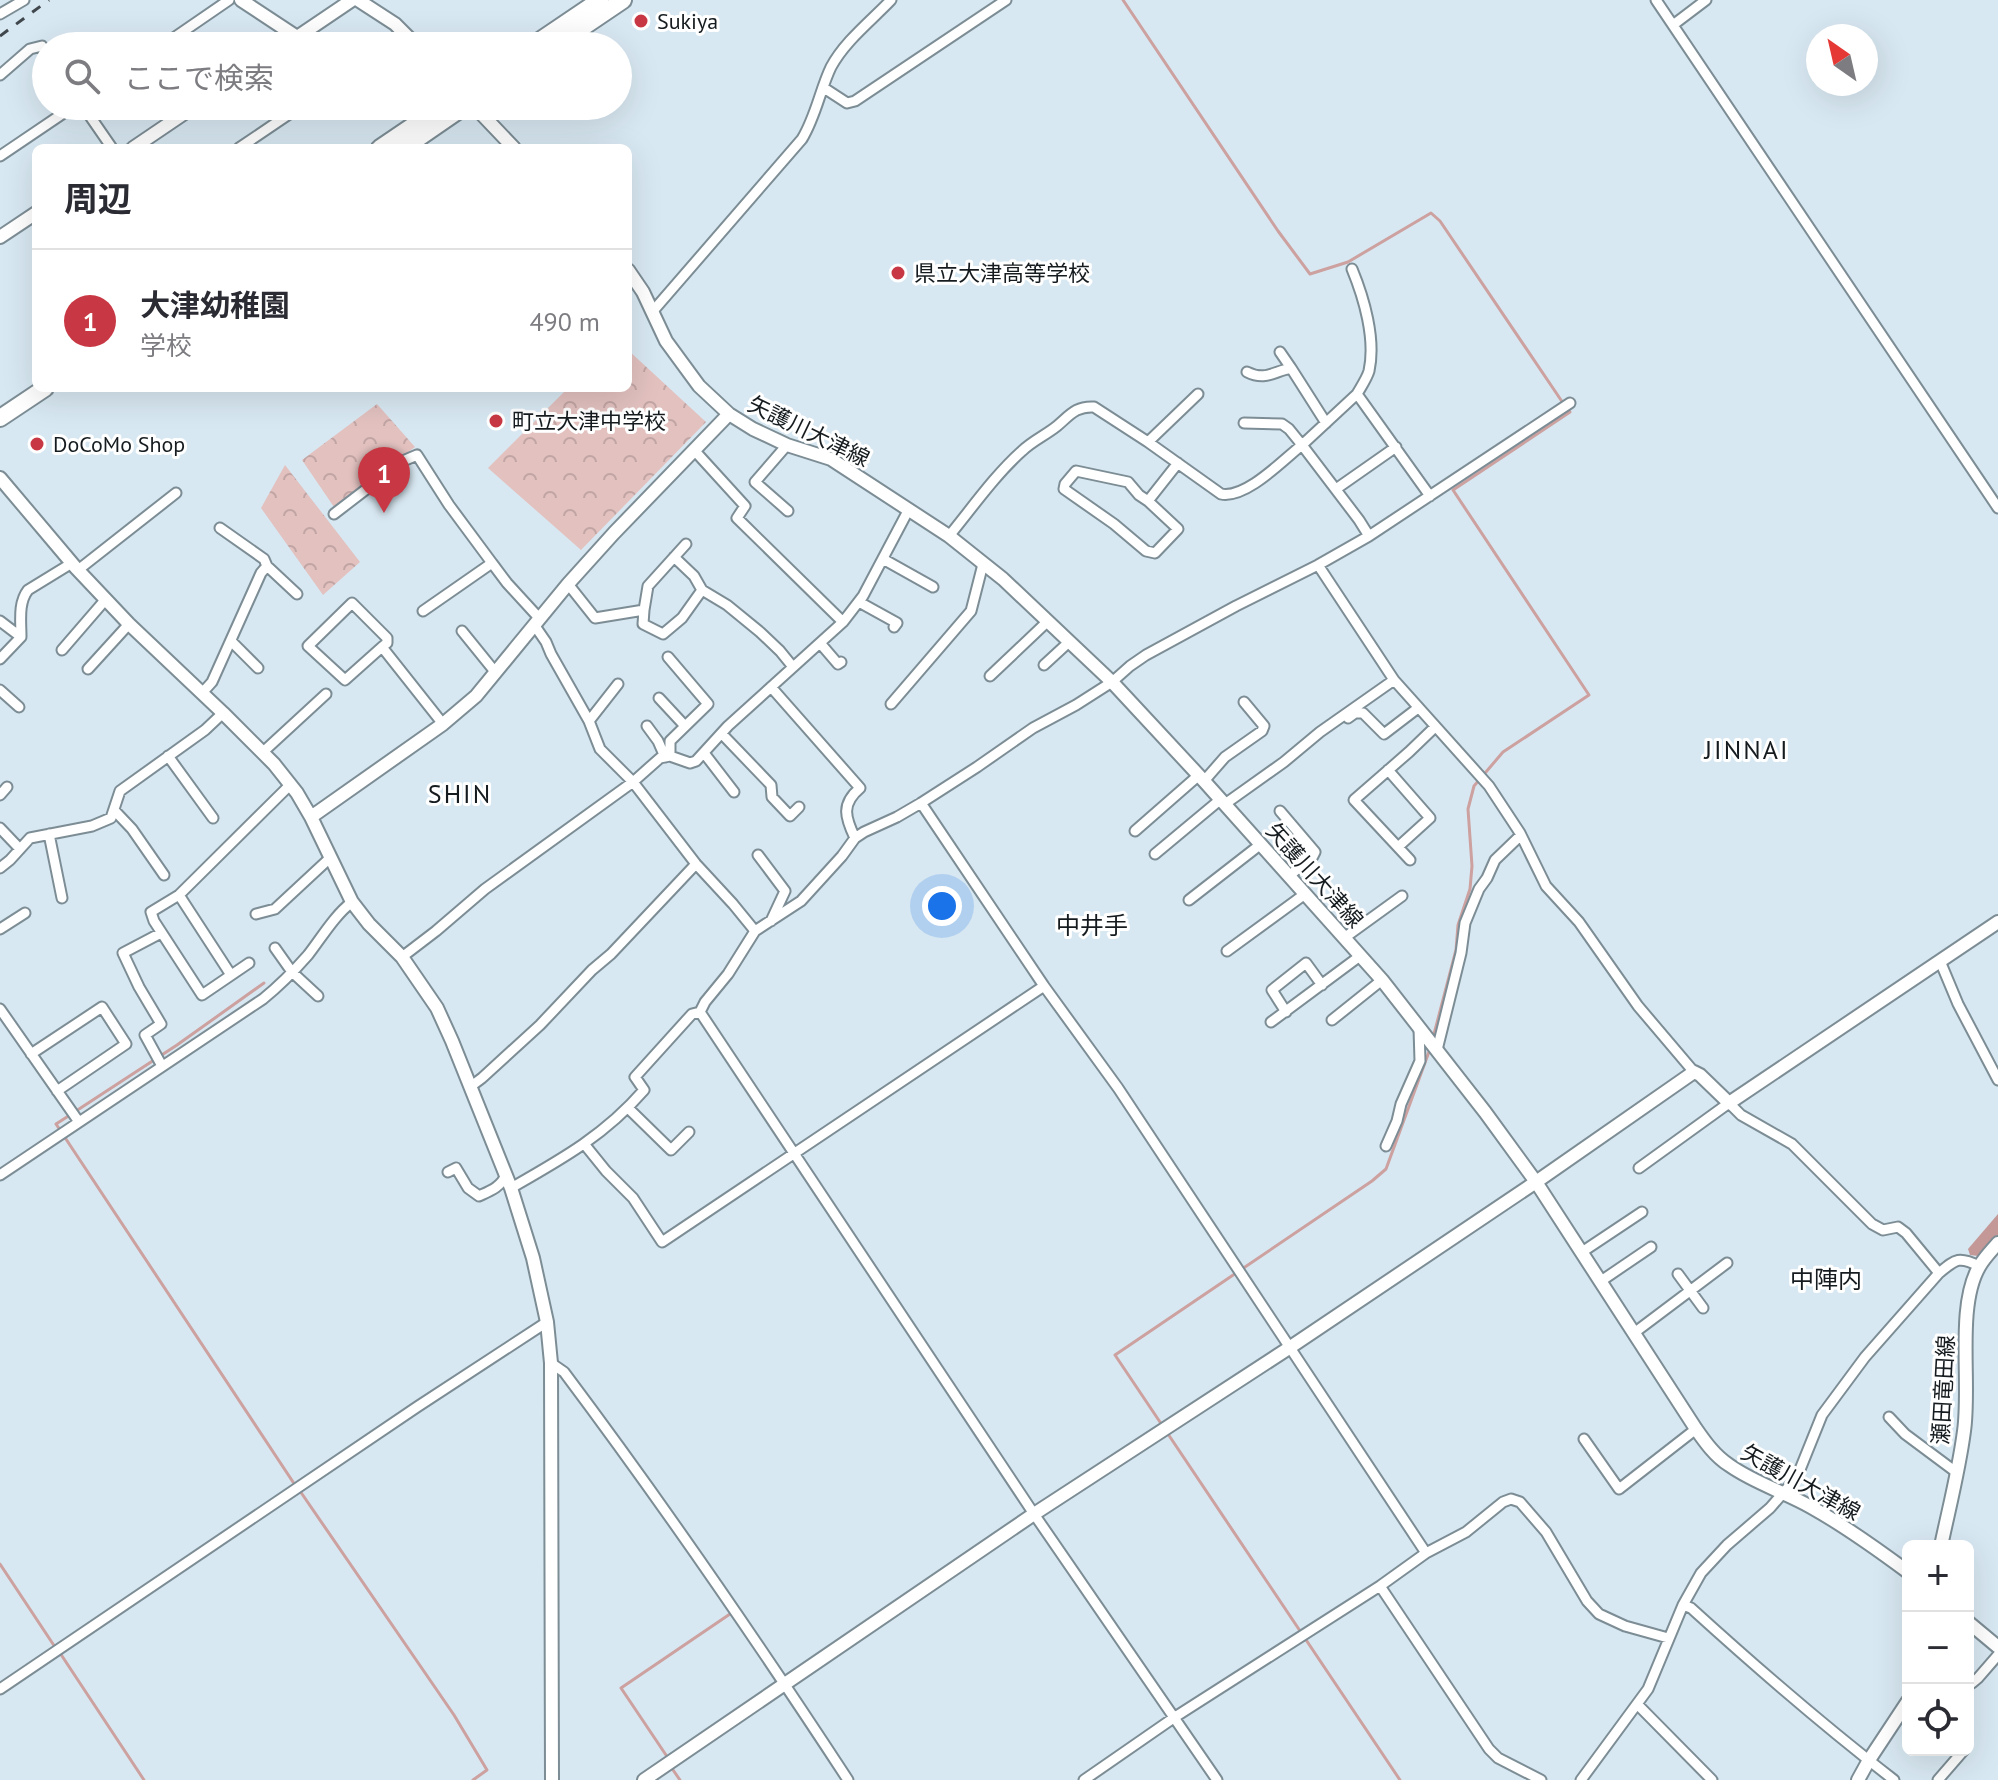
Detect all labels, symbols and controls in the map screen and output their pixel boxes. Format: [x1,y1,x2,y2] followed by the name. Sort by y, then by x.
[657,7,718,35] place label: Sukiya
[632,12,650,30] marker: Sukiya
[1806,24,1878,96] north arrow
[32,32,632,120] search box
[60,54,104,98] icon: search
[124,58,274,97] text: ここで検索
[64,176,132,220] text: 周辺
[914,259,1090,287] place label: 県立大津高等学校
[889,264,907,282] marker: 県立大津高等学校
[140,285,290,324] text: 大津幼稚園
[83,305,97,338] text: 1
[529,305,600,338] text: 490 m
[140,329,192,362] text: 学校
[744,389,874,473] street label: 矢護川大津線
[512,407,666,435] place label: 町立大津中学校
[487,412,505,430] marker: 町立大津中学校
[53,430,185,458] place label: DoCoMo Shop
[28,435,46,453] marker: DoCoMo Shop
[358,447,410,513] pin: 1
[1704,733,1789,766] district label: JINNAI
[428,777,492,810] district label: SHIN
[1260,817,1370,933] street label: 矢護川大津線
[922,886,962,926] your location
[1056,910,1128,941] district label: 中井手
[1790,1264,1862,1295] district label: 中陣内
[1926,1334,1960,1446] street label: 瀬田竜田線
[1736,1438,1866,1526] street label: 矢護川大津線
[1902,1540,1974,1756] map controls
[1902,1540,1974,1612] button: +
[1902,1612,1974,1684] button: −
[1902,1684,1974,1756] button: locate

